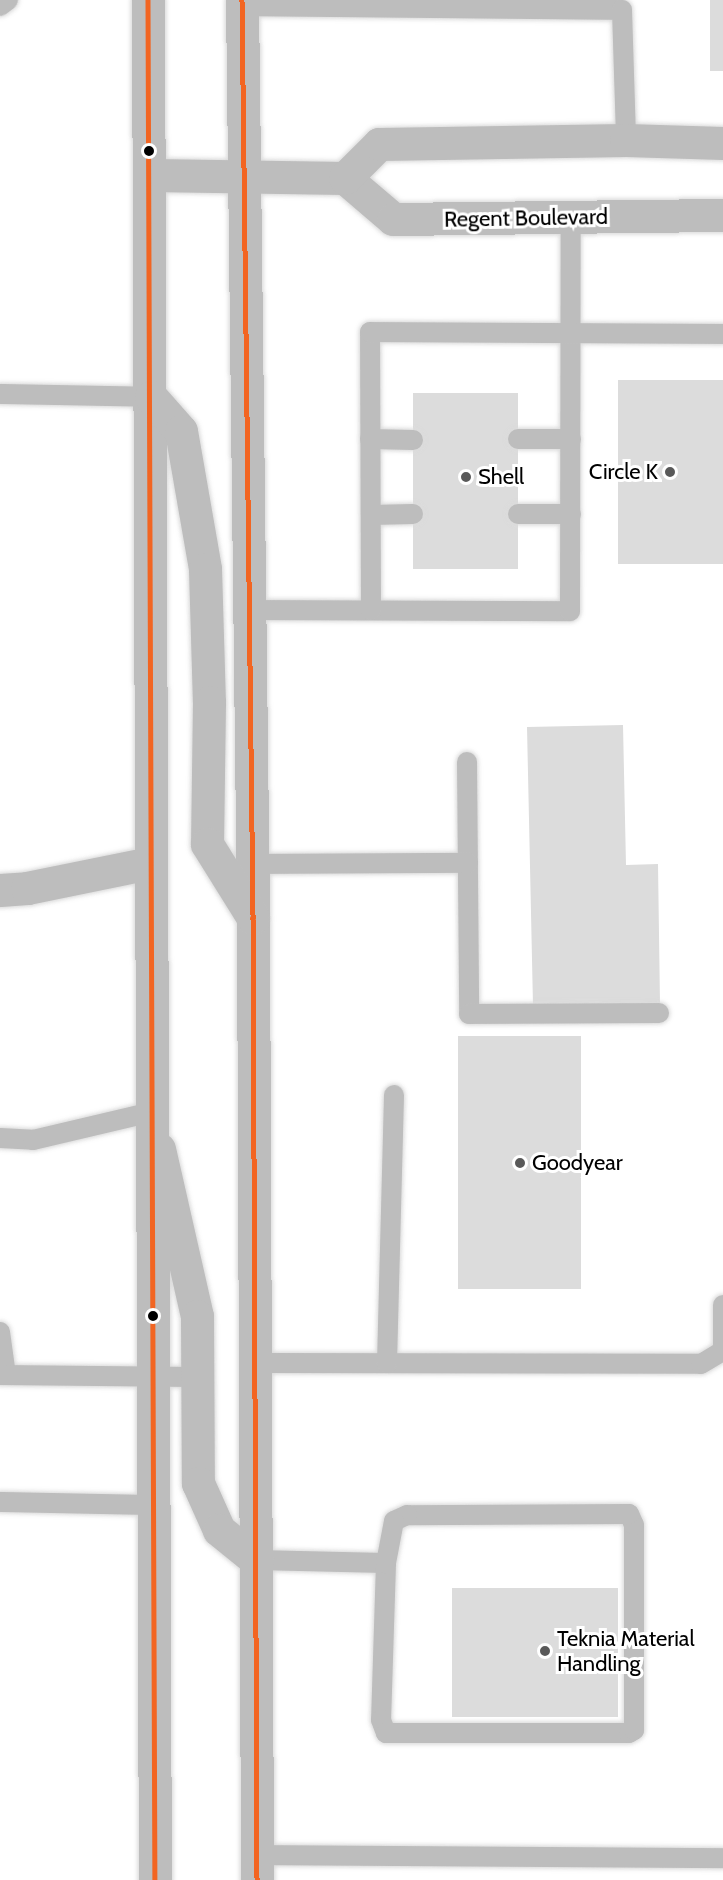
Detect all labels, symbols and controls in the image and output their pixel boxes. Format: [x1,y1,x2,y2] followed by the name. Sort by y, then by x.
[143,145,155,157] unlabelled marker
[444,203,608,233] street label: Regent Boulevard
[589,459,658,485] place label: Circle K
[478,464,524,490] place label: Shell
[663,465,677,479] marker: Circle K
[459,470,473,484] marker: Shell
[532,1150,623,1176] place label: Goodyear
[513,1156,527,1170] marker: Goodyear
[147,1310,159,1322] unlabelled marker
[557,1625,695,1676] place label: Teknia Material Handling
[538,1644,552,1658] marker: Teknia Material Handling

